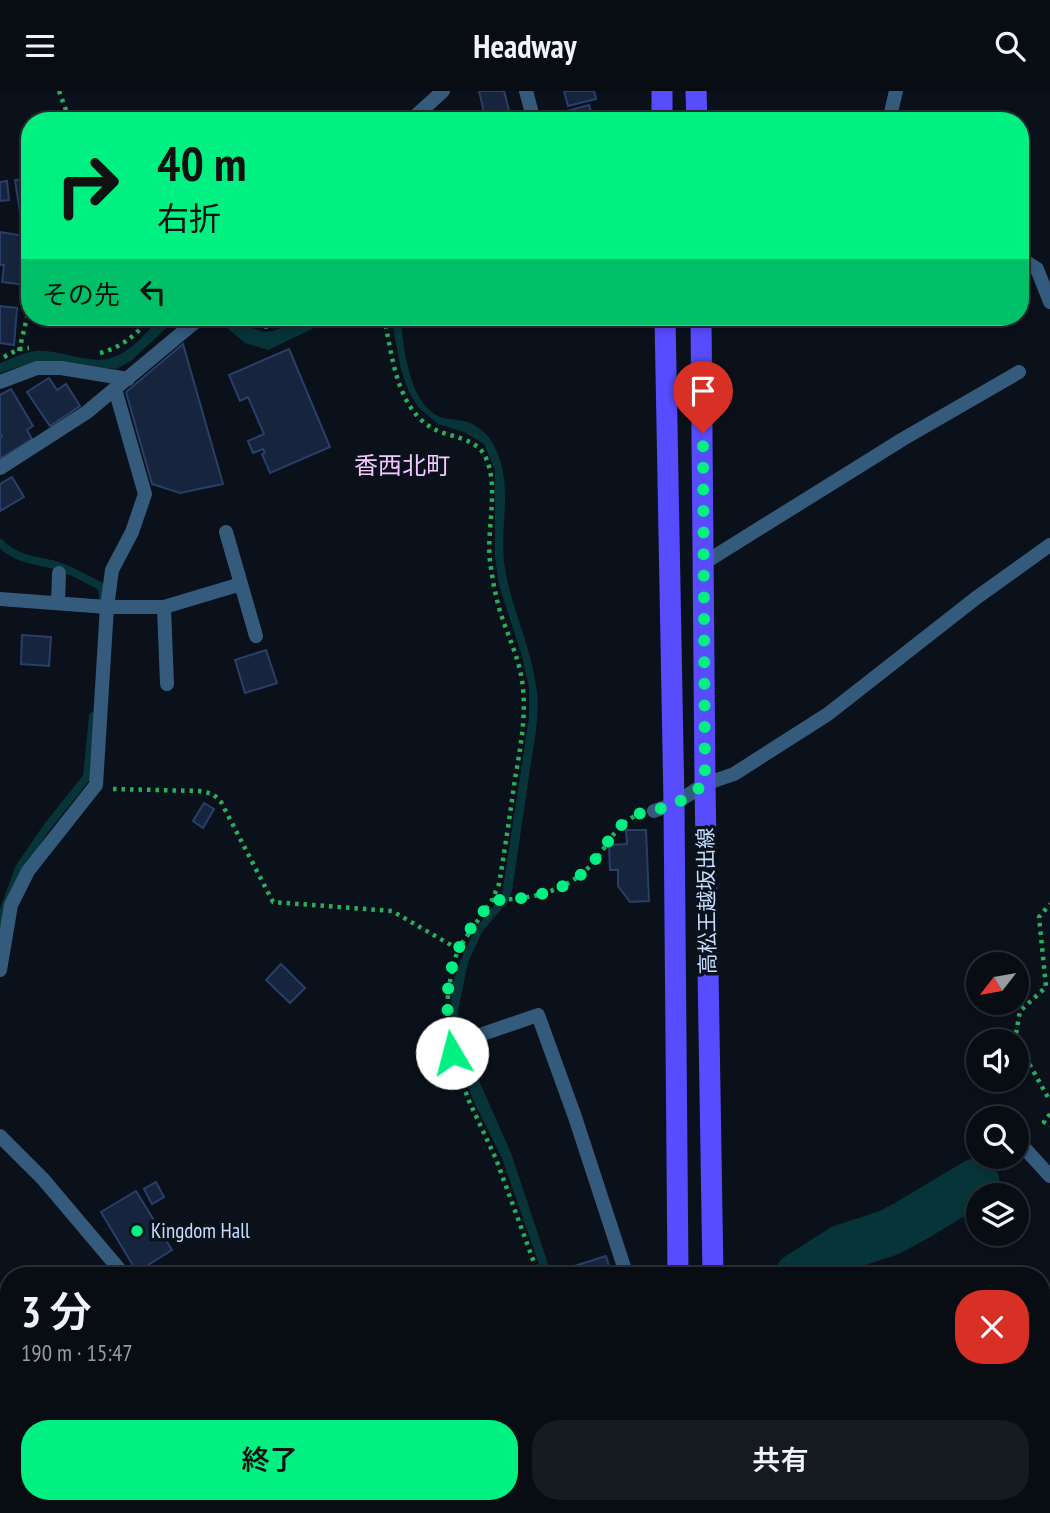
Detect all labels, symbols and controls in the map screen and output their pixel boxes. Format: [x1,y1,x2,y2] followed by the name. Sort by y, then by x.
[473,25,577,67] text: Headway
[21,27,59,65] icon: menu
[991,27,1029,65] icon: search
[157,131,246,195] text: 40 m
[42,140,133,231] icon: right
[157,197,221,239] text: 右折
[134,273,172,311] icon: left
[42,278,120,311] text: その先
[673,361,733,433] pin
[684,372,722,410] icon: arrive
[354,450,450,481] district label: 香西北町
[692,827,721,975] street label: 高松王越坂出線
[966,952,1029,1015] north arrow
[966,952,1029,1246] map controls
[415,1016,489,1090] position arrow
[966,1029,1029,1092] button: sound
[966,1106,1029,1169] button: search
[966,1183,1029,1246] button: layers
[151,1217,250,1244] place label: Kingdom Hall
[129,1223,145,1239] marker: Kingdom Hall
[21,1284,92,1339] text: 3 分
[955,1290,1029,1364] button: close
[21,1338,133,1367] text: 190 m · 15:47
[21,1420,518,1500] button: 終了
[532,1420,1029,1500] button: 共有

